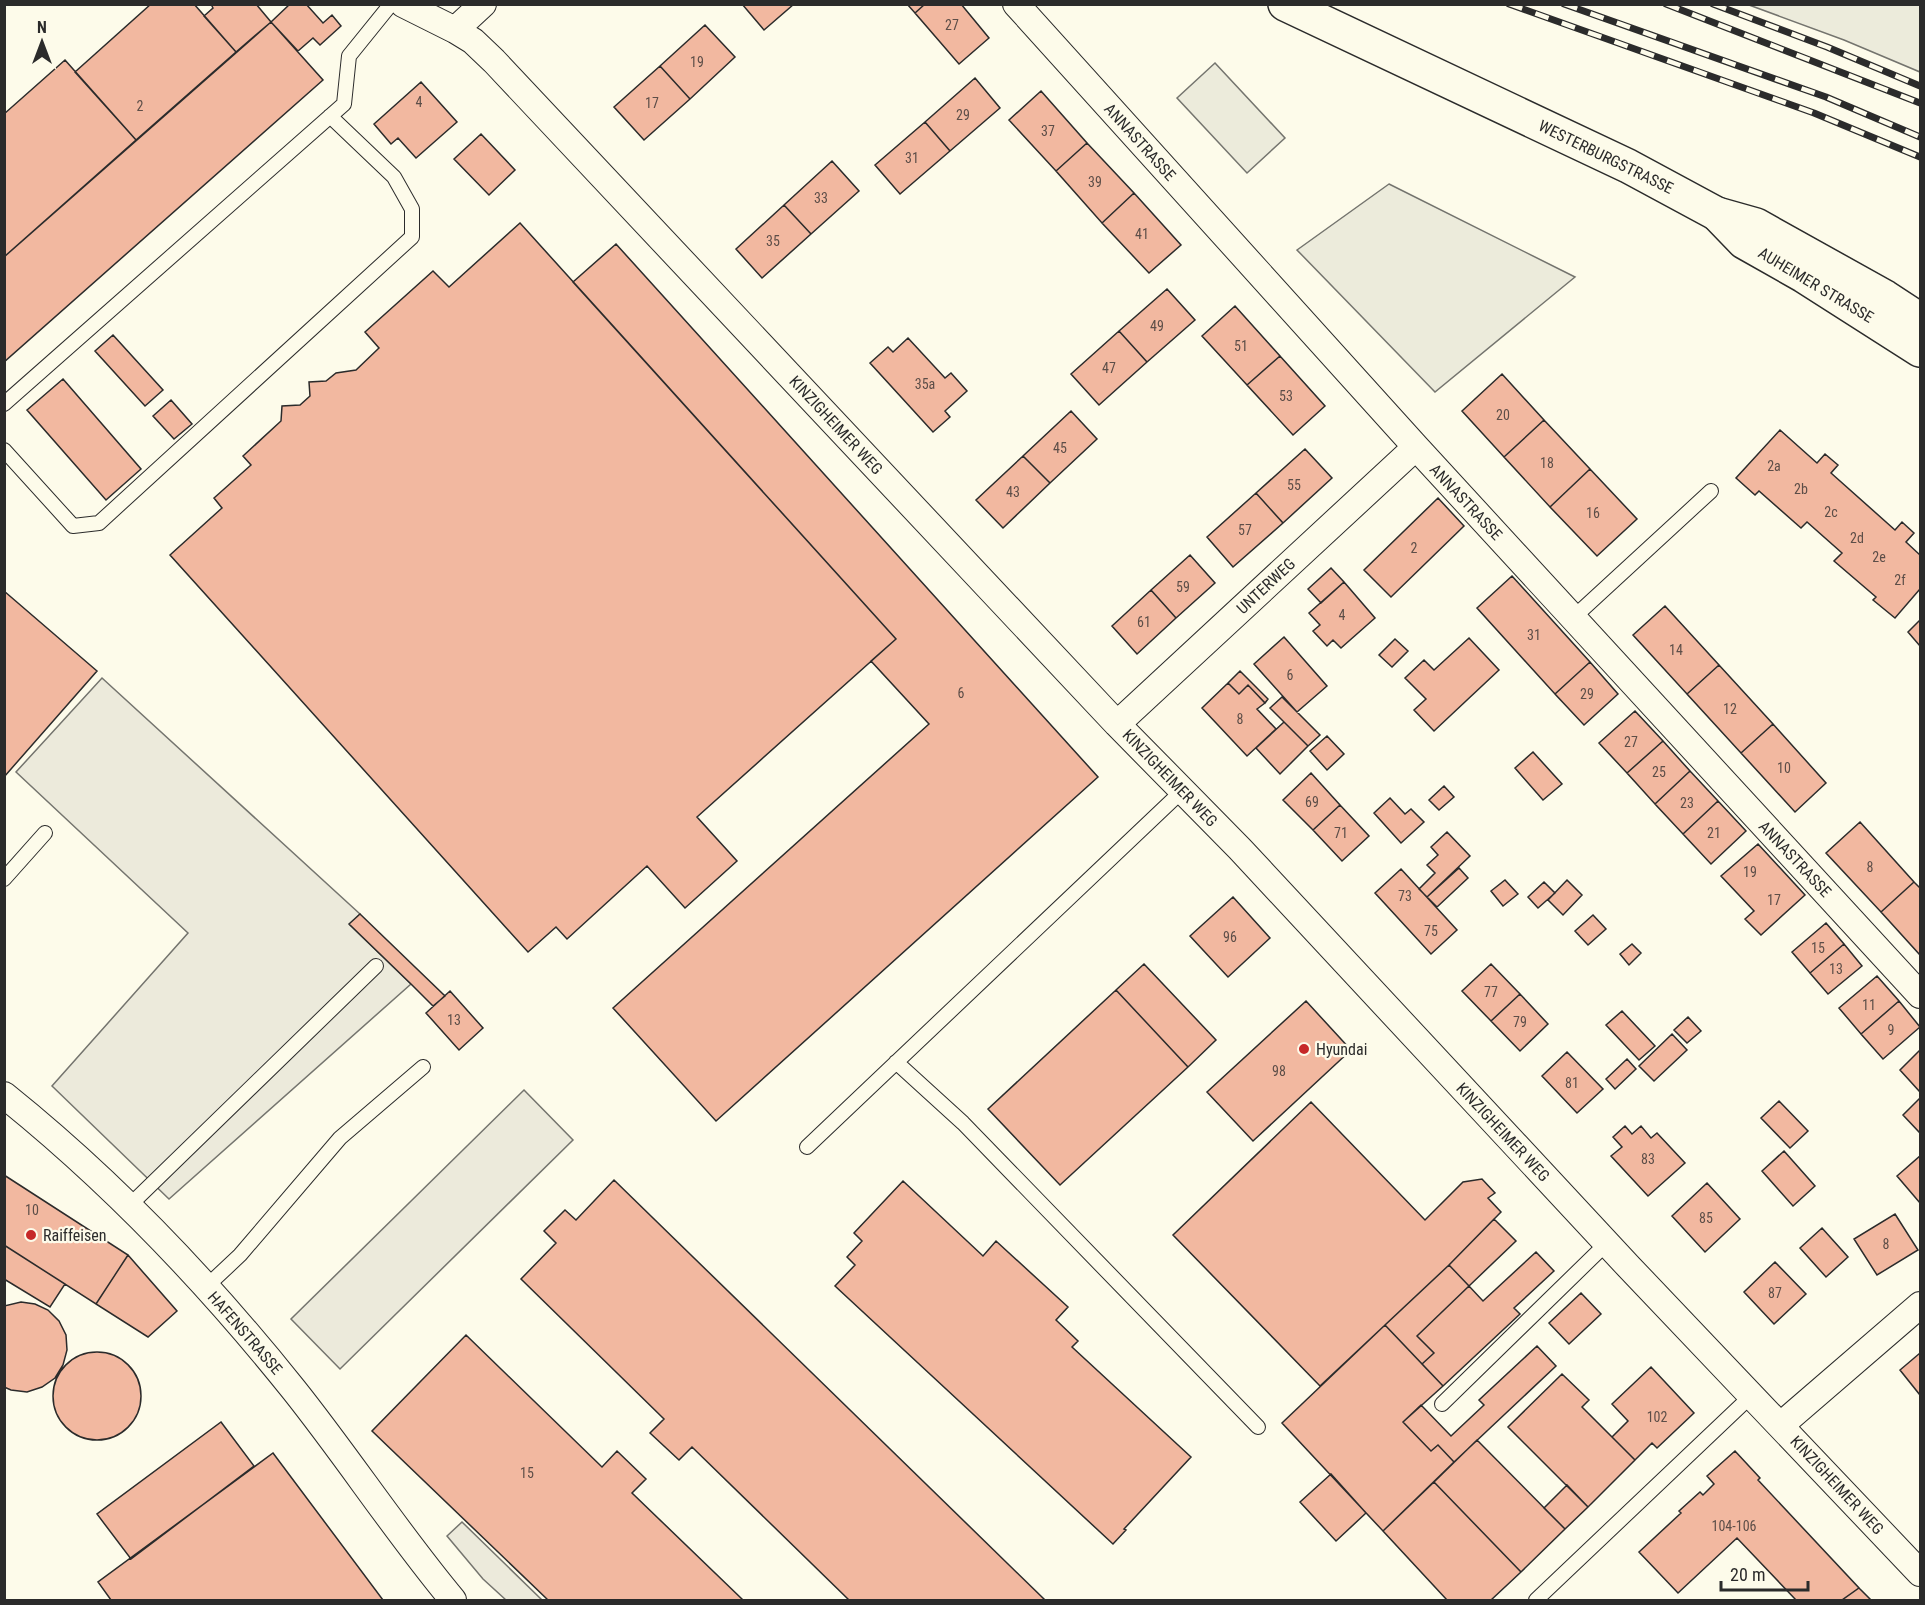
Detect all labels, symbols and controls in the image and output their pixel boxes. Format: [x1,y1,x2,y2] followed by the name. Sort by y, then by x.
[12,12,72,72] north arrow
[945,17,959,33] house number: 27
[37,18,47,37] text: N
[690,54,704,70] house number: 19
[416,94,423,110] house number: 4
[645,95,659,111] house number: 17
[137,98,144,114] house number: 2
[1100,99,1180,185] street label: ANNASTRASSE
[956,107,970,123] house number: 29
[1535,116,1677,198] street label: WESTERBURGSTRASSE
[1041,123,1055,139] house number: 37
[905,150,919,166] house number: 31
[1088,174,1102,190] house number: 39
[814,190,828,206] house number: 33
[1135,226,1149,242] house number: 41
[766,233,780,249] house number: 35
[1755,243,1877,327] street label: AUHEIMER STRASSE
[1150,318,1164,334] house number: 49
[1234,338,1248,354] house number: 51
[1102,360,1116,376] house number: 47
[785,372,887,478] street label: KINZIGHEIMER WEG
[915,376,935,392] house number: 35a
[1279,388,1293,404] house number: 53
[1496,407,1510,423] house number: 20
[1053,440,1067,456] house number: 45
[1540,455,1554,471] house number: 18
[1767,458,1781,474] house number: 2a
[1426,460,1506,544] street label: ANNASTRASSE
[1287,477,1301,493] house number: 55
[1794,481,1808,497] house number: 2b
[1006,484,1020,500] house number: 43
[1824,504,1838,520] house number: 2c
[1586,505,1600,521] house number: 16
[1238,522,1252,538] house number: 57
[1850,530,1864,546] house number: 2d
[1411,540,1418,556] house number: 2
[1872,549,1886,565] house number: 2e
[1233,554,1299,618] street label: UNTERWEG
[1894,572,1906,588] house number: 2f
[1176,579,1190,595] house number: 59
[1339,607,1346,623] house number: 4
[1137,614,1151,630] house number: 61
[1527,627,1541,643] house number: 31
[1669,642,1683,658] house number: 14
[1287,667,1294,683] house number: 6
[958,685,965,701] house number: 6
[1580,686,1594,702] house number: 29
[1723,701,1737,717] house number: 12
[1237,711,1244,727] house number: 8
[1119,725,1221,831] street label: KINZIGHEIMER WEG
[1624,734,1638,750] house number: 27
[1777,760,1791,776] house number: 10
[1652,764,1666,780] house number: 25
[1305,794,1319,810] house number: 69
[1680,795,1694,811] house number: 23
[1755,817,1835,901] street label: ANNASTRASSE
[1334,825,1348,841] house number: 71
[1707,825,1721,841] house number: 21
[1867,859,1874,875] house number: 8
[1743,864,1757,880] house number: 19
[1398,888,1412,904] house number: 73
[1767,892,1781,908] house number: 17
[1424,923,1438,939] house number: 75
[1223,929,1237,945] house number: 96
[1811,940,1825,956] house number: 15
[1829,961,1843,977] house number: 13
[1484,984,1498,1000] house number: 77
[1862,997,1876,1013] house number: 11
[447,1012,461,1028] house number: 13
[1513,1014,1527,1030] house number: 79
[1888,1022,1894,1038] house number: 9
[1316,1040,1367,1059] place label: Hyundai
[1297,1042,1311,1056] marker: Hyundai
[1272,1063,1286,1079] house number: 98
[1565,1075,1579,1091] house number: 81
[1452,1079,1554,1185] street label: KINZIGHEIMER WEG
[1641,1151,1655,1167] house number: 83
[25,1202,39,1218] house number: 10
[1699,1210,1713,1226] house number: 85
[43,1226,106,1245] place label: Raiffeisen
[24,1228,38,1242] marker: Raiffeisen
[1883,1236,1890,1252] house number: 8
[1768,1285,1782,1301] house number: 87
[204,1288,286,1378] street label: HAFENSTRASSE
[1647,1409,1667,1425] house number: 102
[1786,1432,1888,1538] street label: KINZIGHEIMER WEG
[520,1465,534,1481] house number: 15
[1712,1518,1757,1534] house number: 104-106
[1721,1554,1808,1592] scale bar
[1730,1564,1765,1585] text: 20 m

